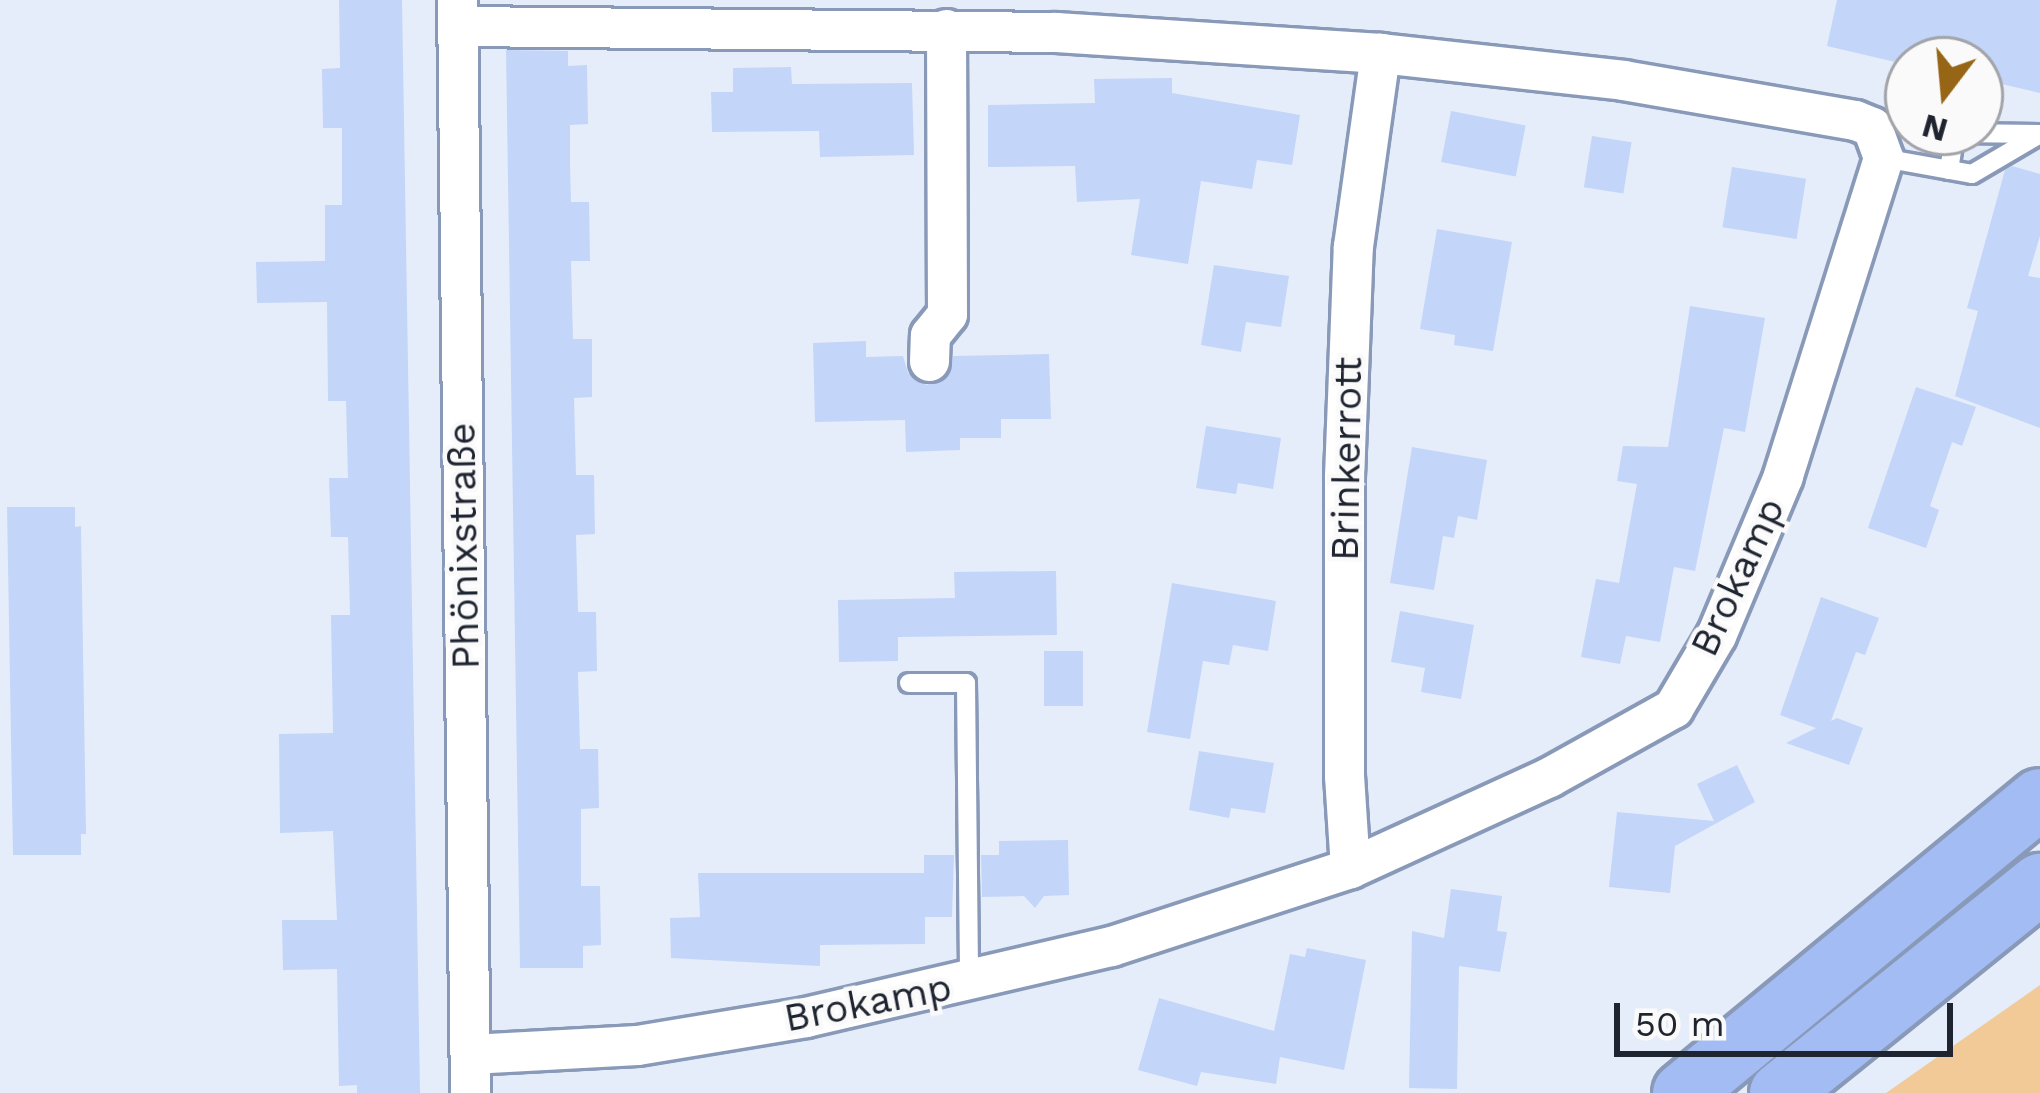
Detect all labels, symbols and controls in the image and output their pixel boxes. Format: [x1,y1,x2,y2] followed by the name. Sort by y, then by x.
[1884,36,2004,156] north arrow
[1918,106,1952,150] text: N
[1322,356,1372,562] street label: Brinkerrott
[438,422,490,670] street label: Phönixstraße
[1681,490,1795,664] street label: Brokamp
[780,964,956,1042] street label: Brokamp
[1620,979,1959,1053] scale bar
[1635,1003,1725,1045] text: 50 m

